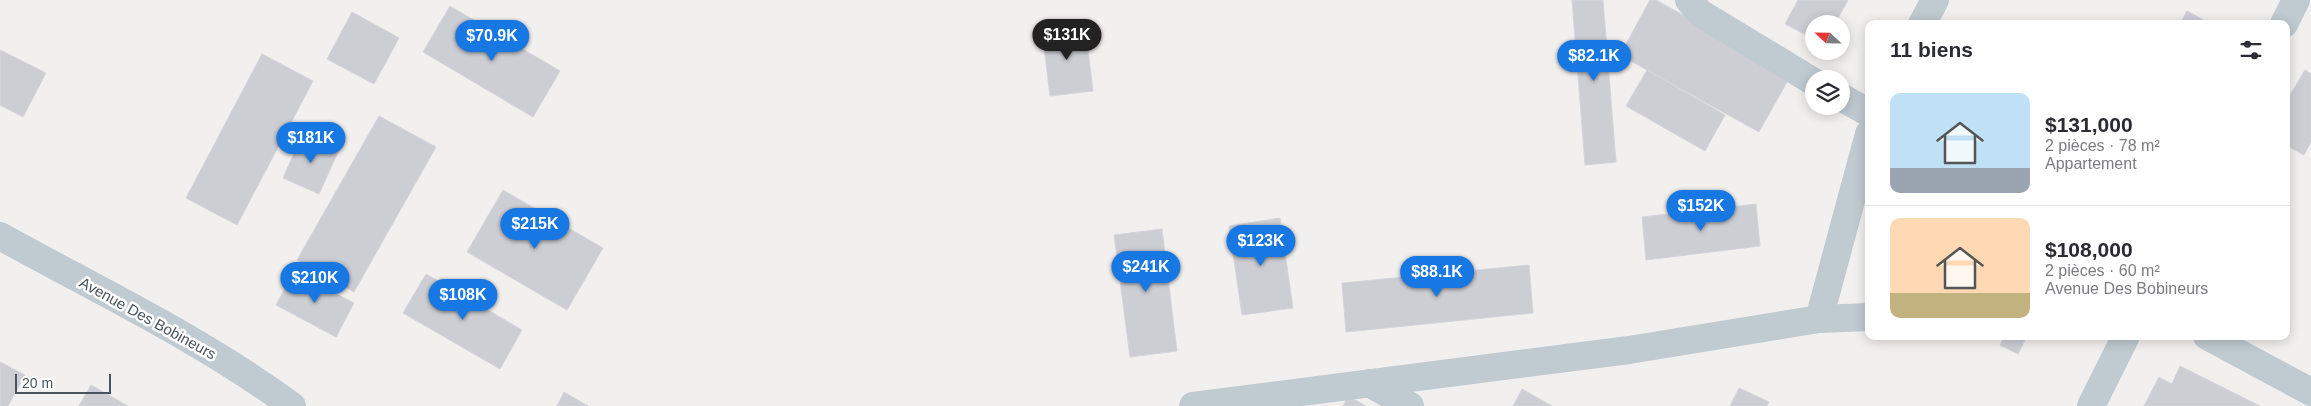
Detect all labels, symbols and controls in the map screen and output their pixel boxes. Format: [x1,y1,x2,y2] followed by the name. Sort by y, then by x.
[1805,15,1850,60] north arrow
[1805,15,1850,115] map controls
[1032,18,1102,61] pin: $131K
[451,20,533,62] pin: $70.9K
[1043,26,1091,43] text: $131K
[466,27,518,44] text: $70.9K
[2237,36,2265,64] icon: filters
[1890,38,1973,61] text: 11 biens
[1553,39,1635,82] pin: $82.1K
[1568,47,1620,64] text: $82.1K
[1805,70,1850,115] button: layers
[1930,113,1990,173] icon: home
[2045,113,2133,136] text: $131,000
[276,121,346,164] pin: $181K
[287,129,335,146] text: $181K
[2045,137,2160,154] text: 2 pièces · 78 m²
[2045,155,2137,172] text: Appartement
[1666,190,1736,232] pin: $152K
[1677,197,1725,214] text: $152K
[500,208,570,250] pin: $215K
[511,215,559,232] text: $215K
[1226,224,1296,267] pin: $123K
[1237,232,1285,249] text: $123K
[1930,238,1990,298] icon: home
[2045,238,2133,261] text: $108,000
[1111,250,1181,293] pin: $241K
[1396,256,1478,298] pin: $88.1K
[1122,258,1170,275] text: $241K
[280,262,350,304] pin: $210K
[2045,262,2160,279] text: 2 pièces · 60 m²
[1411,263,1463,280] text: $88.1K
[291,269,339,286] text: $210K
[77,273,219,363] street label: Avenue Des Bobineurs
[428,278,498,321] pin: $108K
[2045,280,2208,297] text: Avenue Des Bobineurs
[439,286,487,303] text: $108K
[15,371,111,394] scale bar
[22,375,53,391] text: 20 m

